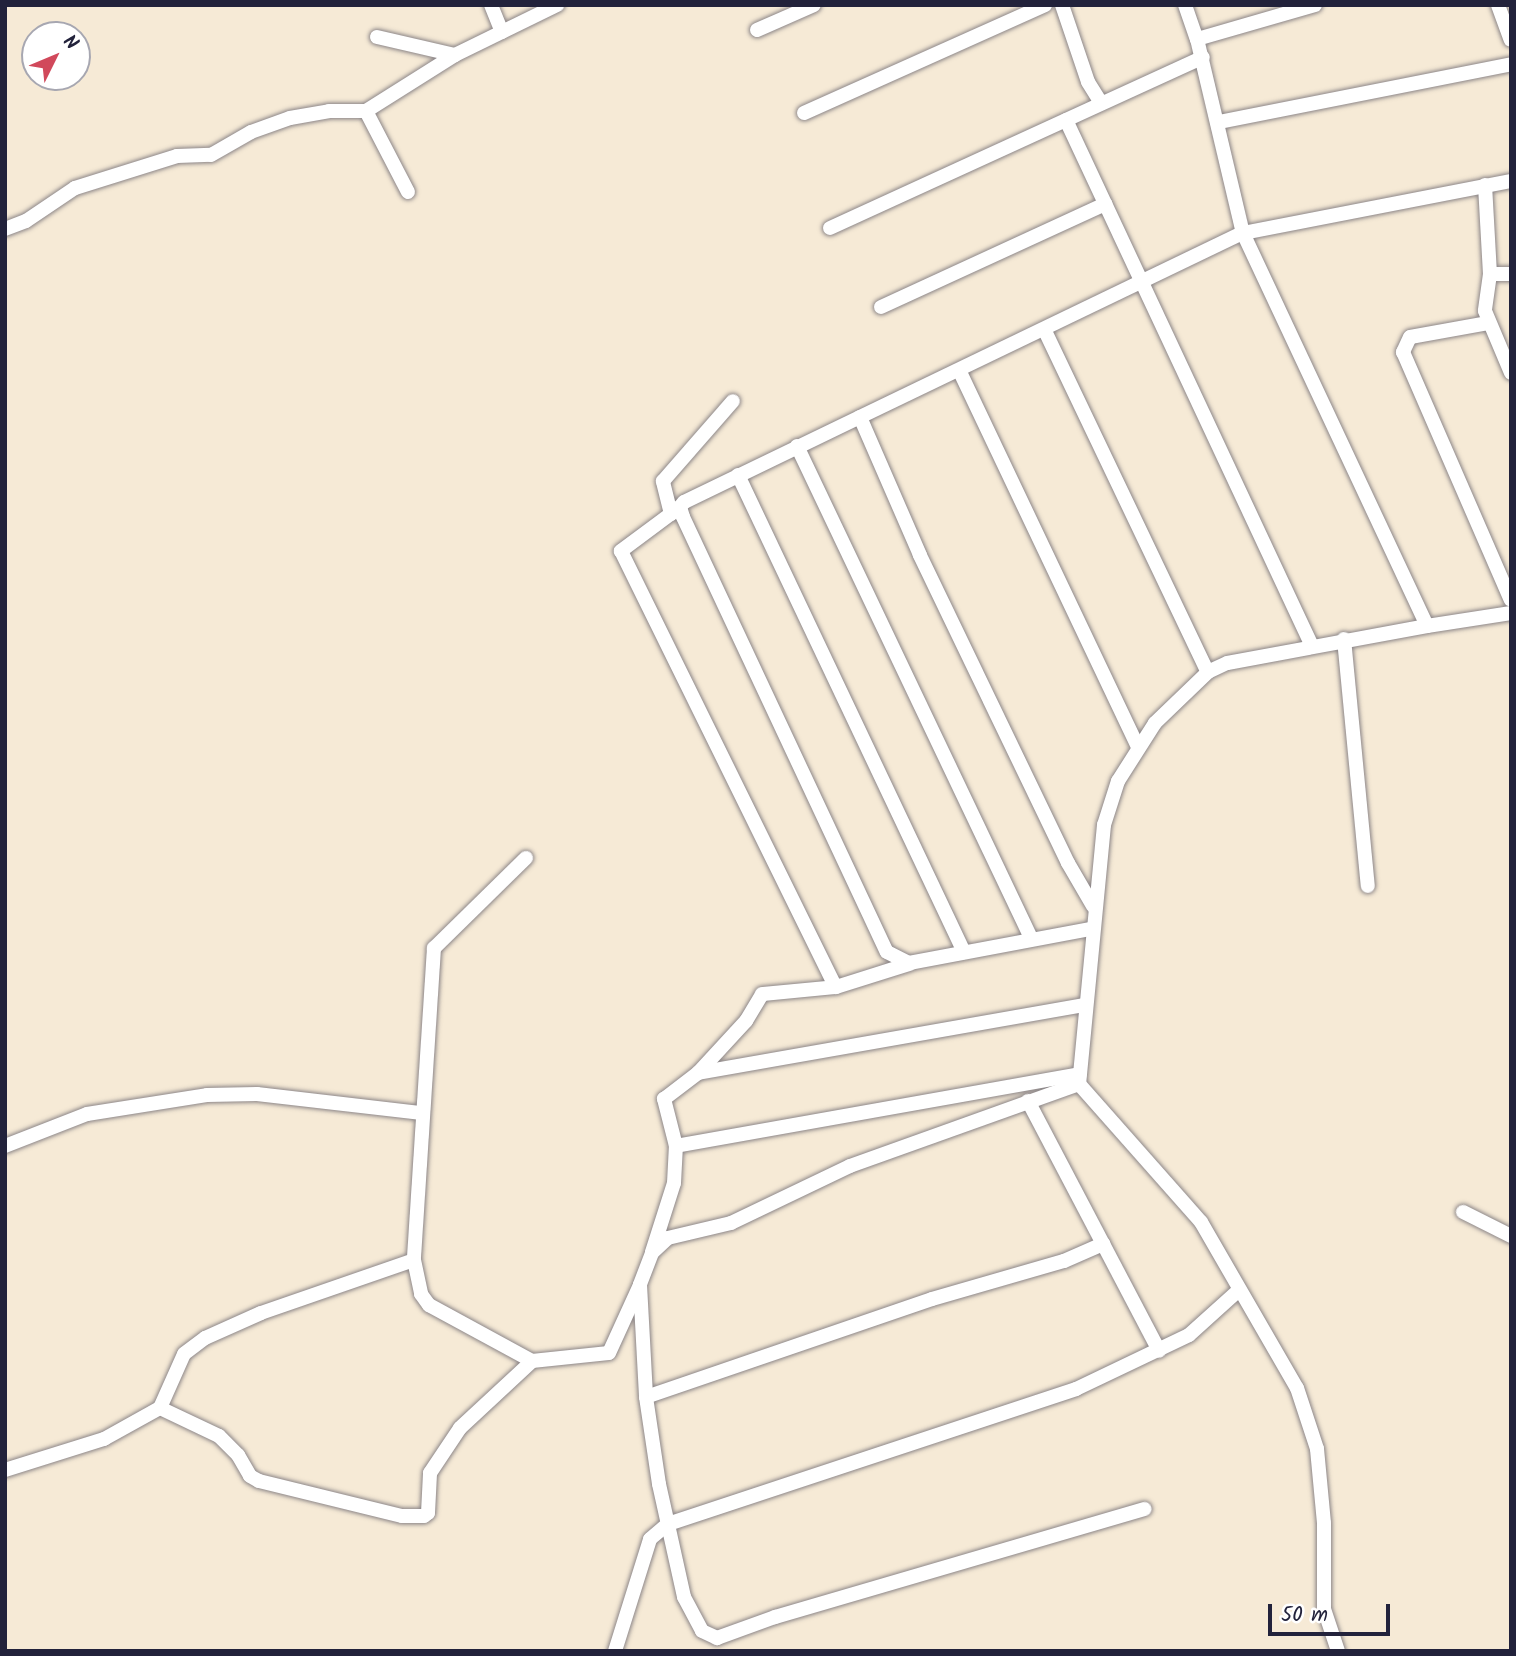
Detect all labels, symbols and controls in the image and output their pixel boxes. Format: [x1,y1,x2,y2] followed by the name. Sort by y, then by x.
[21,21,91,91] north arrow
[55,28,85,58] text: N
[1271,1590,1394,1634] scale bar
[1281,1599,1328,1632] text: 50 m

